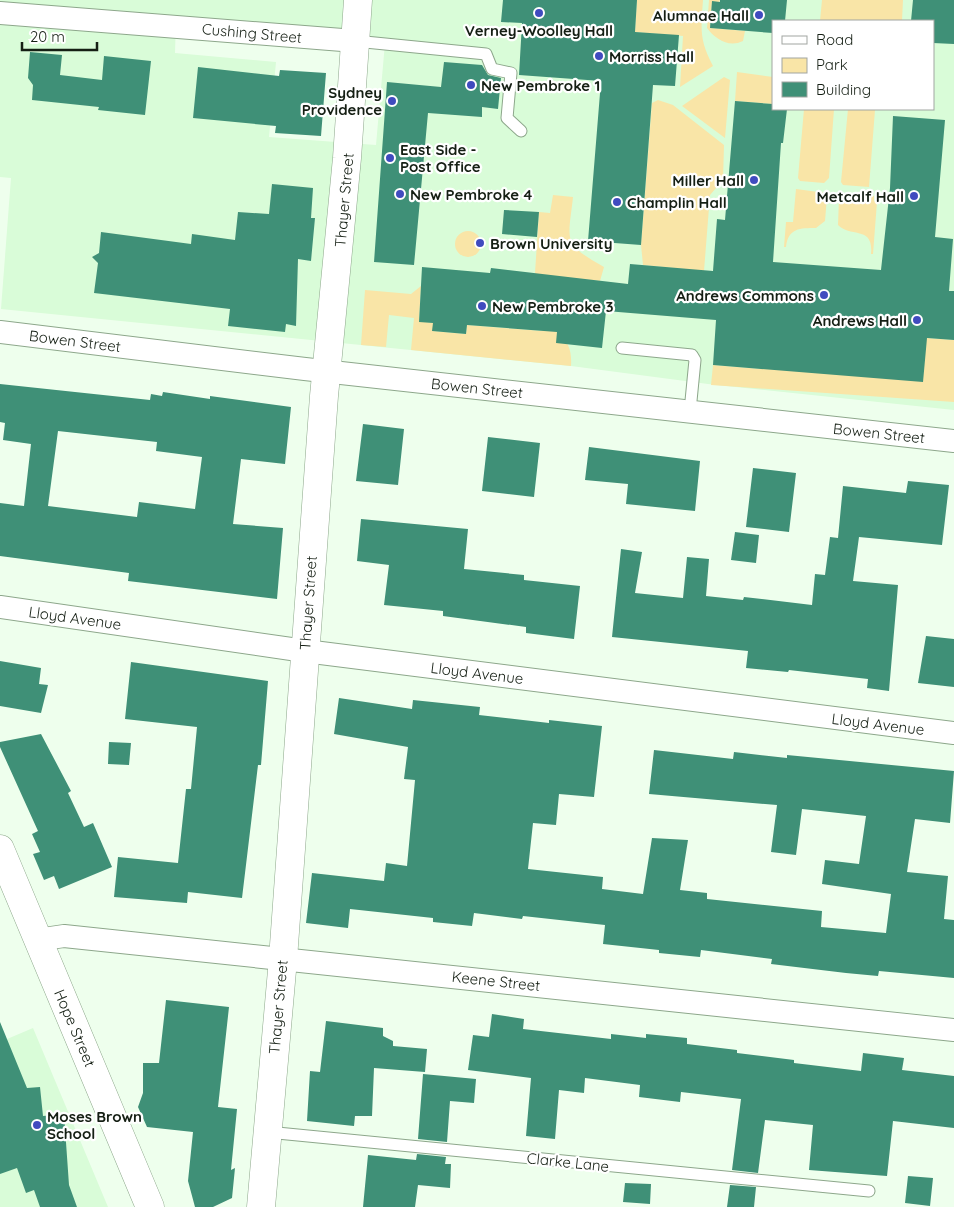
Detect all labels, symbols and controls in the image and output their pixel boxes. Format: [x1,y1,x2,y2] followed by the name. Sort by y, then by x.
[653,6,749,25] place label: Alumnae Hall
[533,7,545,19] marker: Verney-Woolley Hall
[753,9,765,21] marker: Alumnae Hall
[201,19,303,47] street label: Cushing Street
[22,20,98,52] scale bar
[772,20,934,110] legend
[465,21,613,40] place label: Verney-Woolley Hall
[30,27,65,46] text: 20 m
[816,30,853,49] text: Road
[609,47,694,66] place label: Morriss Hall
[593,50,605,62] marker: Morriss Hall
[816,55,848,74] text: Park
[481,76,600,95] place label: New Pembroke 1
[465,79,477,91] marker: New Pembroke 1
[816,80,871,99] text: Building
[302,83,382,119] place label: Sydney Providence
[386,95,398,107] marker: Sydney Providence
[400,140,481,176] place label: East Side - Post Office
[330,152,358,248] street label: Thayer Street
[384,152,396,164] marker: East Side - Post Office
[672,171,744,190] place label: Miller Hall
[748,174,760,186] marker: Miller Hall
[410,185,532,204] place label: New Pembroke 4
[816,187,904,206] place label: Metcalf Hall
[394,188,406,200] marker: New Pembroke 4
[908,190,920,202] marker: Metcalf Hall
[627,193,727,212] place label: Champlin Hall
[611,196,623,208] marker: Champlin Hall
[490,234,613,253] place label: Brown University
[474,237,486,249] marker: Brown University
[676,286,814,305] place label: Andrews Commons
[818,289,830,301] marker: Andrews Commons
[492,297,613,316] place label: New Pembroke 3
[476,300,488,312] marker: New Pembroke 3
[813,311,907,330] place label: Andrews Hall
[911,314,923,326] marker: Andrews Hall
[28,326,122,356] street label: Bowen Street
[430,374,524,402] street label: Bowen Street
[832,419,926,447] street label: Bowen Street
[295,555,321,651] street label: Thayer Street
[27,602,123,634] street label: Lloyd Avenue
[430,658,524,688] street label: Lloyd Avenue
[831,709,925,739] street label: Lloyd Avenue
[264,959,292,1055] street label: Thayer Street
[451,967,541,995] street label: Keene Street
[50,986,100,1070] street label: Hope Street
[47,1107,142,1143] place label: Moses Brown School
[31,1119,43,1131] marker: Moses Brown School
[526,1148,610,1176] street label: Clarke Lane

